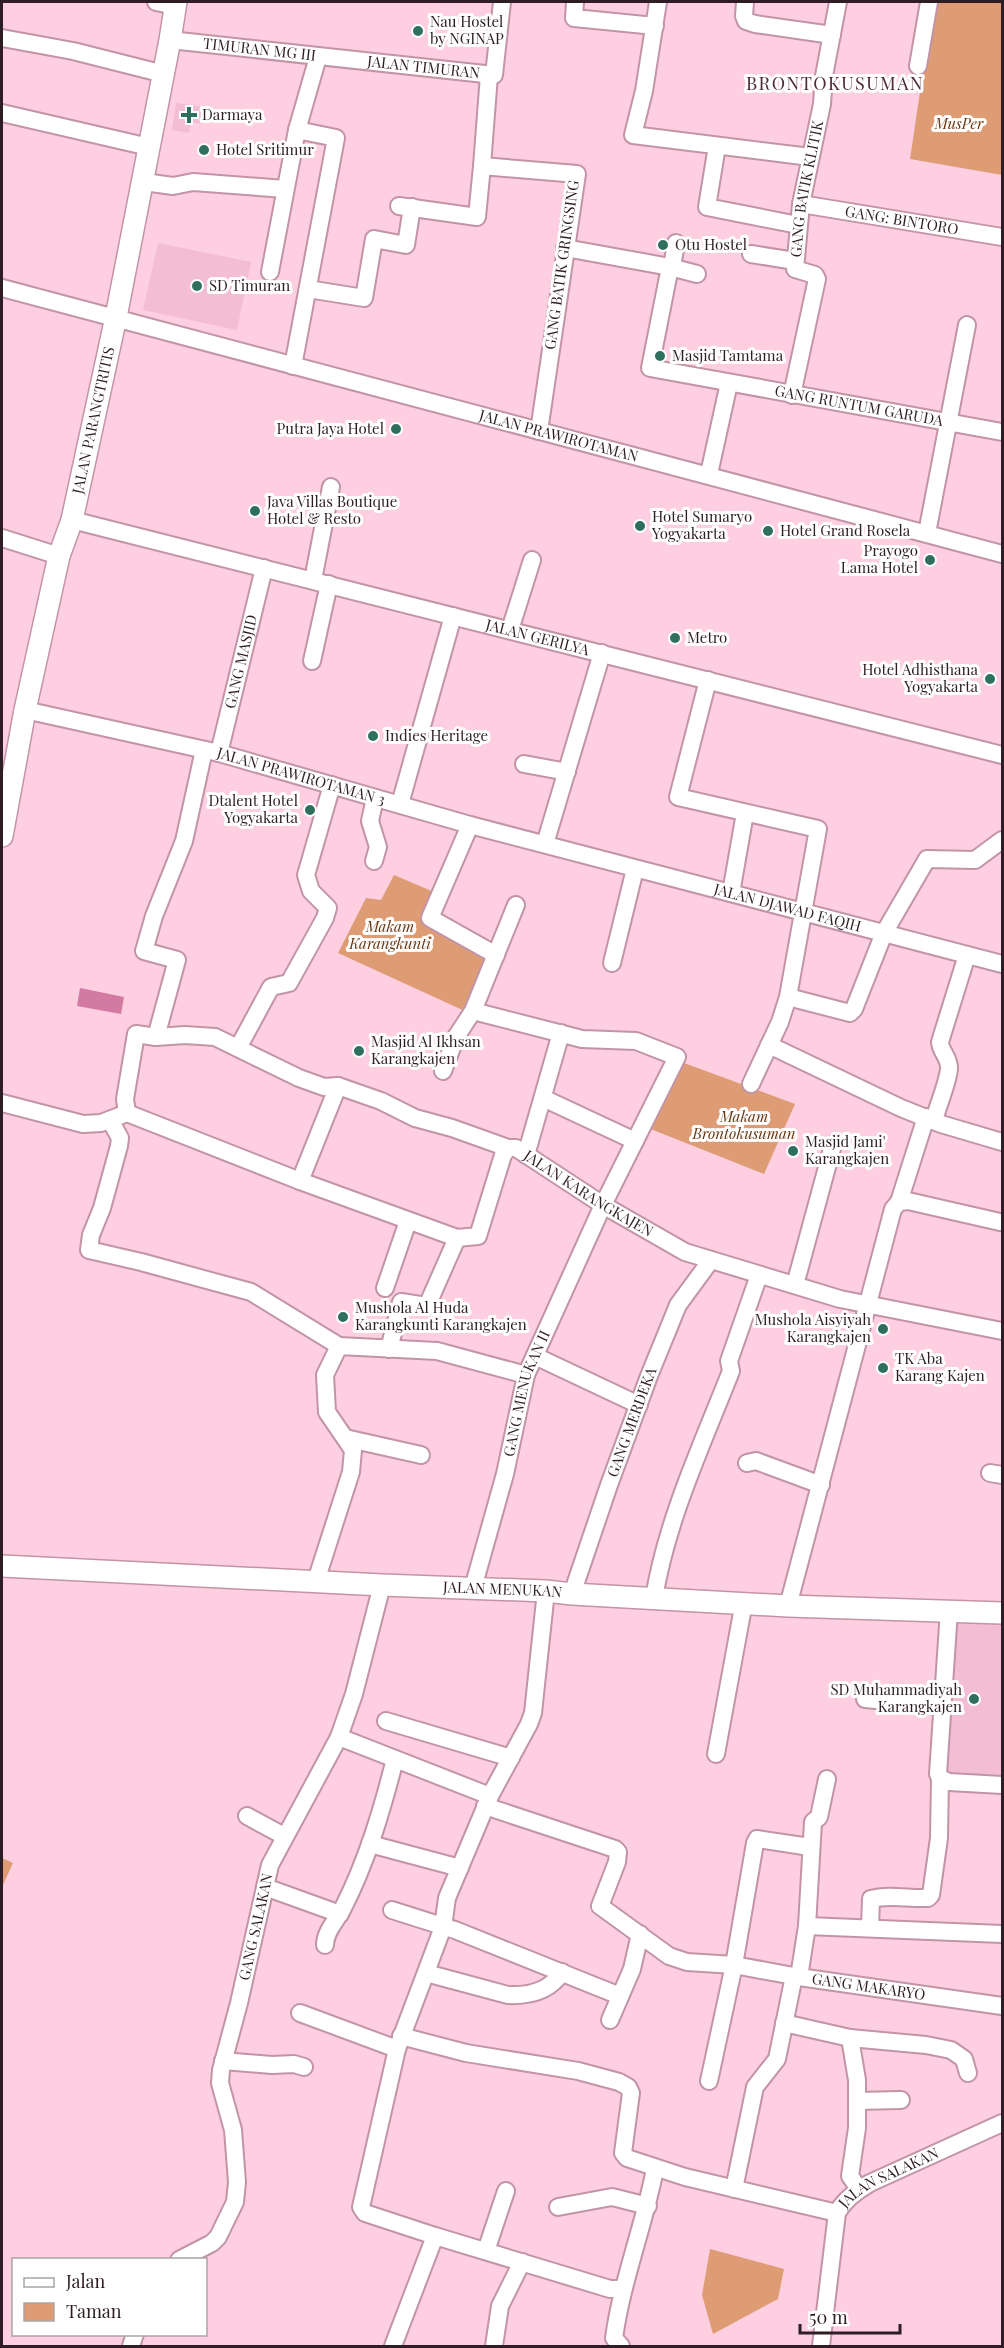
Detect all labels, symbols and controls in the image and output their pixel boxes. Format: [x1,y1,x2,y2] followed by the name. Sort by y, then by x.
[430,11,504,48] place label: Nau Hostel by NGINAP
[411,24,425,38] marker: Nau Hostel by NGINAP
[202,33,317,65] street label: TIMURAN MG III
[365,50,481,82] street label: JALAN TIMURAN
[746,71,924,95] district label: BRONTOKUSUMAN
[202,104,263,124] place label: Darmaya
[180,106,198,124] marker: Darmaya
[934,113,984,133] park label: MusPer
[785,118,827,258] street label: GANG BATIK KLITIK
[216,139,314,159] place label: Hotel Sritimur
[197,143,211,157] marker: Hotel Sritimur
[539,178,583,351] street label: GANG BATIK GRINGSING
[844,200,960,239] street label: GANG: BINTORO
[675,234,747,254] place label: Otu Hostel
[656,238,670,252] marker: Otu Hostel
[209,275,290,295] place label: SD Timuran
[190,279,204,293] marker: SD Timuran
[67,345,118,497] street label: JALAN PARANGTRITIS
[672,345,784,365] place label: Masjid Tamtama
[653,349,667,363] marker: Masjid Tamtama
[773,380,945,430] street label: GANG RUNTUM GARUDA
[476,404,641,466] street label: JALAN PRAWIROTAMAN
[277,418,384,438] place label: Putra Jaya Hotel
[389,422,403,436] marker: Putra Jaya Hotel
[266,491,397,528] place label: Java Villas Boutique Hotel & Resto
[248,504,262,518] marker: Java Villas Boutique Hotel & Resto
[651,506,752,543] place label: Hotel Sumaryo Yogyakarta
[633,519,647,533] marker: Hotel Sumaryo Yogyakarta
[780,520,911,540] place label: Hotel Grand Rosela
[761,524,775,538] marker: Hotel Grand Rosela
[841,540,918,577] place label: Prayogo Lama Hotel
[923,553,937,567] marker: Prayogo Lama Hotel
[219,612,261,710] street label: GANG MASJID
[483,614,592,659] street label: JALAN GERILYA
[687,627,727,647] place label: Metro
[668,631,682,645] marker: Metro
[862,659,979,696] place label: Hotel Adhisthana Yogyakarta
[983,672,997,686] marker: Hotel Adhisthana Yogyakarta
[385,725,488,745] place label: Indies Heritage
[366,729,380,743] marker: Indies Heritage
[214,742,388,809] street label: JALAN PRAWIROTAMAN 3
[208,790,299,827] place label: Dtalent Hotel Yogyakarta
[303,803,317,817] marker: Dtalent Hotel Yogyakarta
[711,878,864,936] street label: JALAN DJAWAD FAQIH
[348,916,431,953] park label: Makam Karangkunti
[371,1031,481,1068] place label: Masjid Al Ikhsan Karangkajen
[352,1044,366,1058] marker: Masjid Al Ikhsan Karangkajen
[691,1106,796,1143] park label: Makam Brontokusuman
[805,1131,889,1168] place label: Masjid Jami' Karangkajen
[519,1144,657,1241] street label: JALAN KARANGKAJEN
[786,1144,800,1158] marker: Masjid Jami' Karangkajen
[355,1297,527,1334] place label: Mushola Al Huda Karangkunti Karangkajen
[755,1309,871,1346] place label: Mushola Aisyiyah Karangkajen
[336,1310,350,1324] marker: Mushola Al Huda Karangkunti Karangkajen
[876,1322,890,1336] marker: Mushola Aisyiyah Karangkajen
[498,1327,554,1458] street label: GANG MENUKAN II
[895,1348,985,1385] place label: TK Aba Karang Kajen
[876,1361,890,1375] marker: TK Aba Karang Kajen
[602,1363,661,1480] street label: GANG MERDEKA
[442,1576,563,1602] street label: JALAN MENUKAN
[830,1679,962,1716] place label: SD Muhammadiyah Karangkajen
[967,1692,981,1706] marker: SD Muhammadiyah Karangkajen
[233,1871,277,1982] street label: GANG SALAKAN
[811,1968,927,2004] street label: GANG MAKARYO
[833,2142,942,2212] street label: JALAN SALAKAN
[12,2258,207,2336] legend
[65,2269,106,2293] text: Jalan
[800,2297,900,2335] scale bar
[66,2299,122,2323] text: Taman
[809,2305,848,2329] text: 50 m

